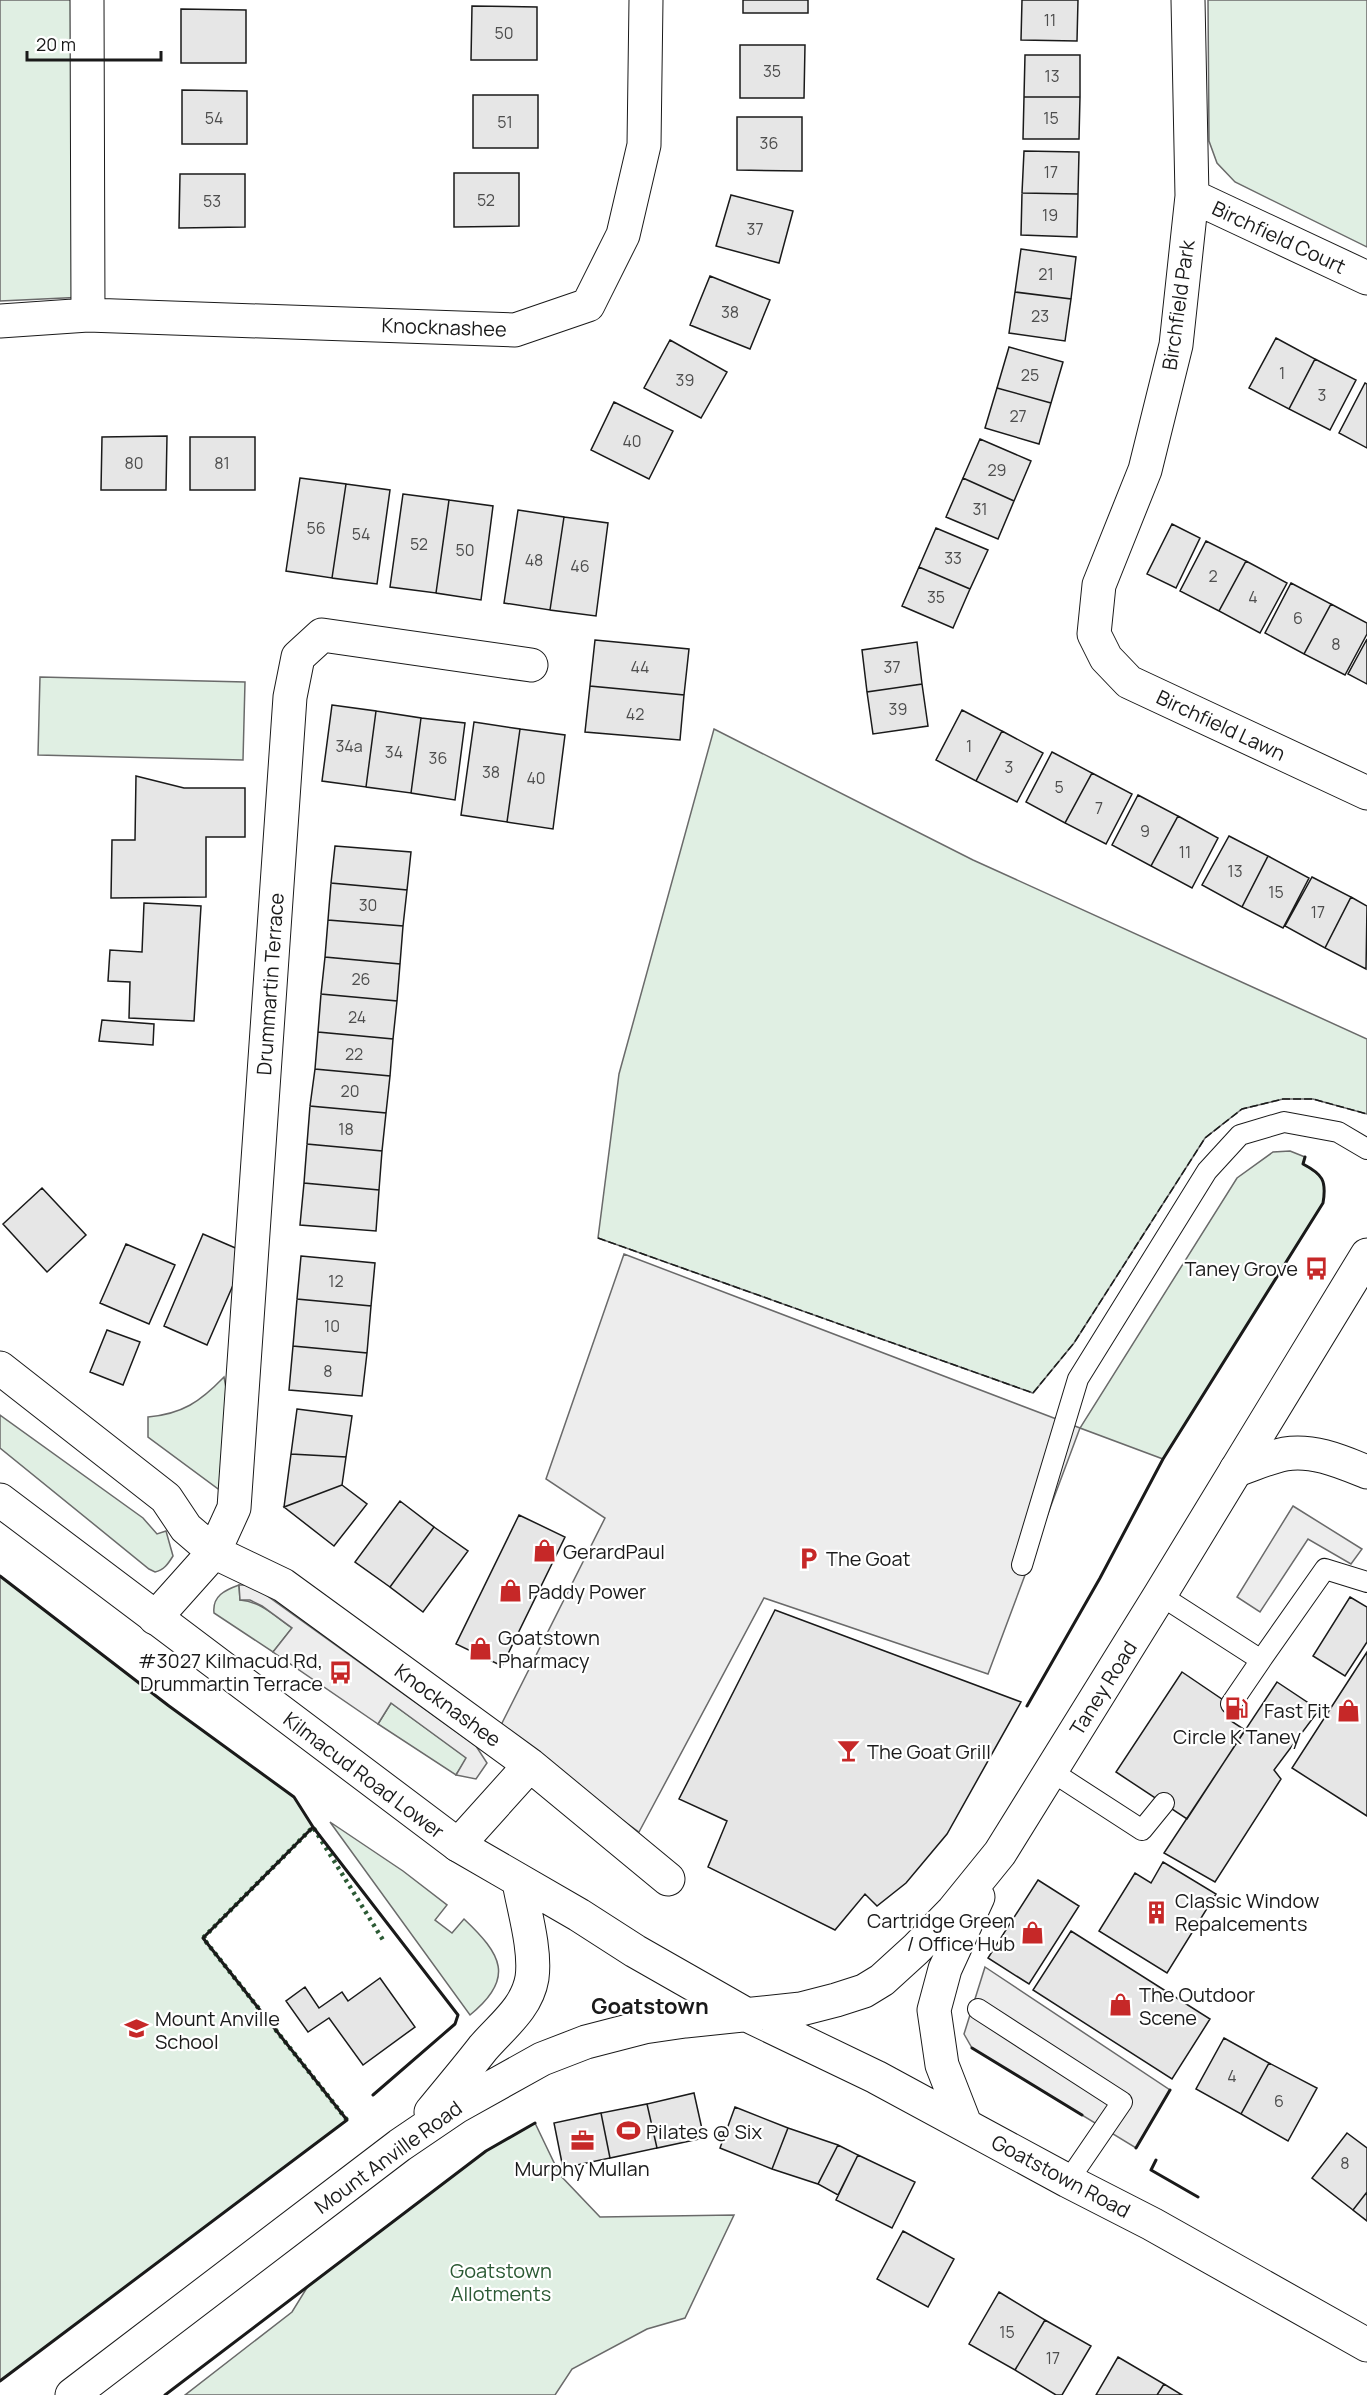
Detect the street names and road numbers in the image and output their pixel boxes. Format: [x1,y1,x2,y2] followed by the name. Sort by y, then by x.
[1208,194,1350,280] street label: Birchfield Court
[1156,237,1201,372] street label: Birchfield Park
[381,311,507,343] street label: Knocknashee
[1152,683,1290,767] street label: Birchfield Lawn
[250,892,290,1076] street label: Drummartin Terrace
[1063,1636,1143,1740] street label: Taney Road
[389,1657,507,1753] street label: Knocknashee
[278,1706,450,1844] street label: Kilmacud Road Lower
[309,2094,467,2220] street label: Mount Anville Road
[987,2128,1135,2224] street label: Goatstown Road

